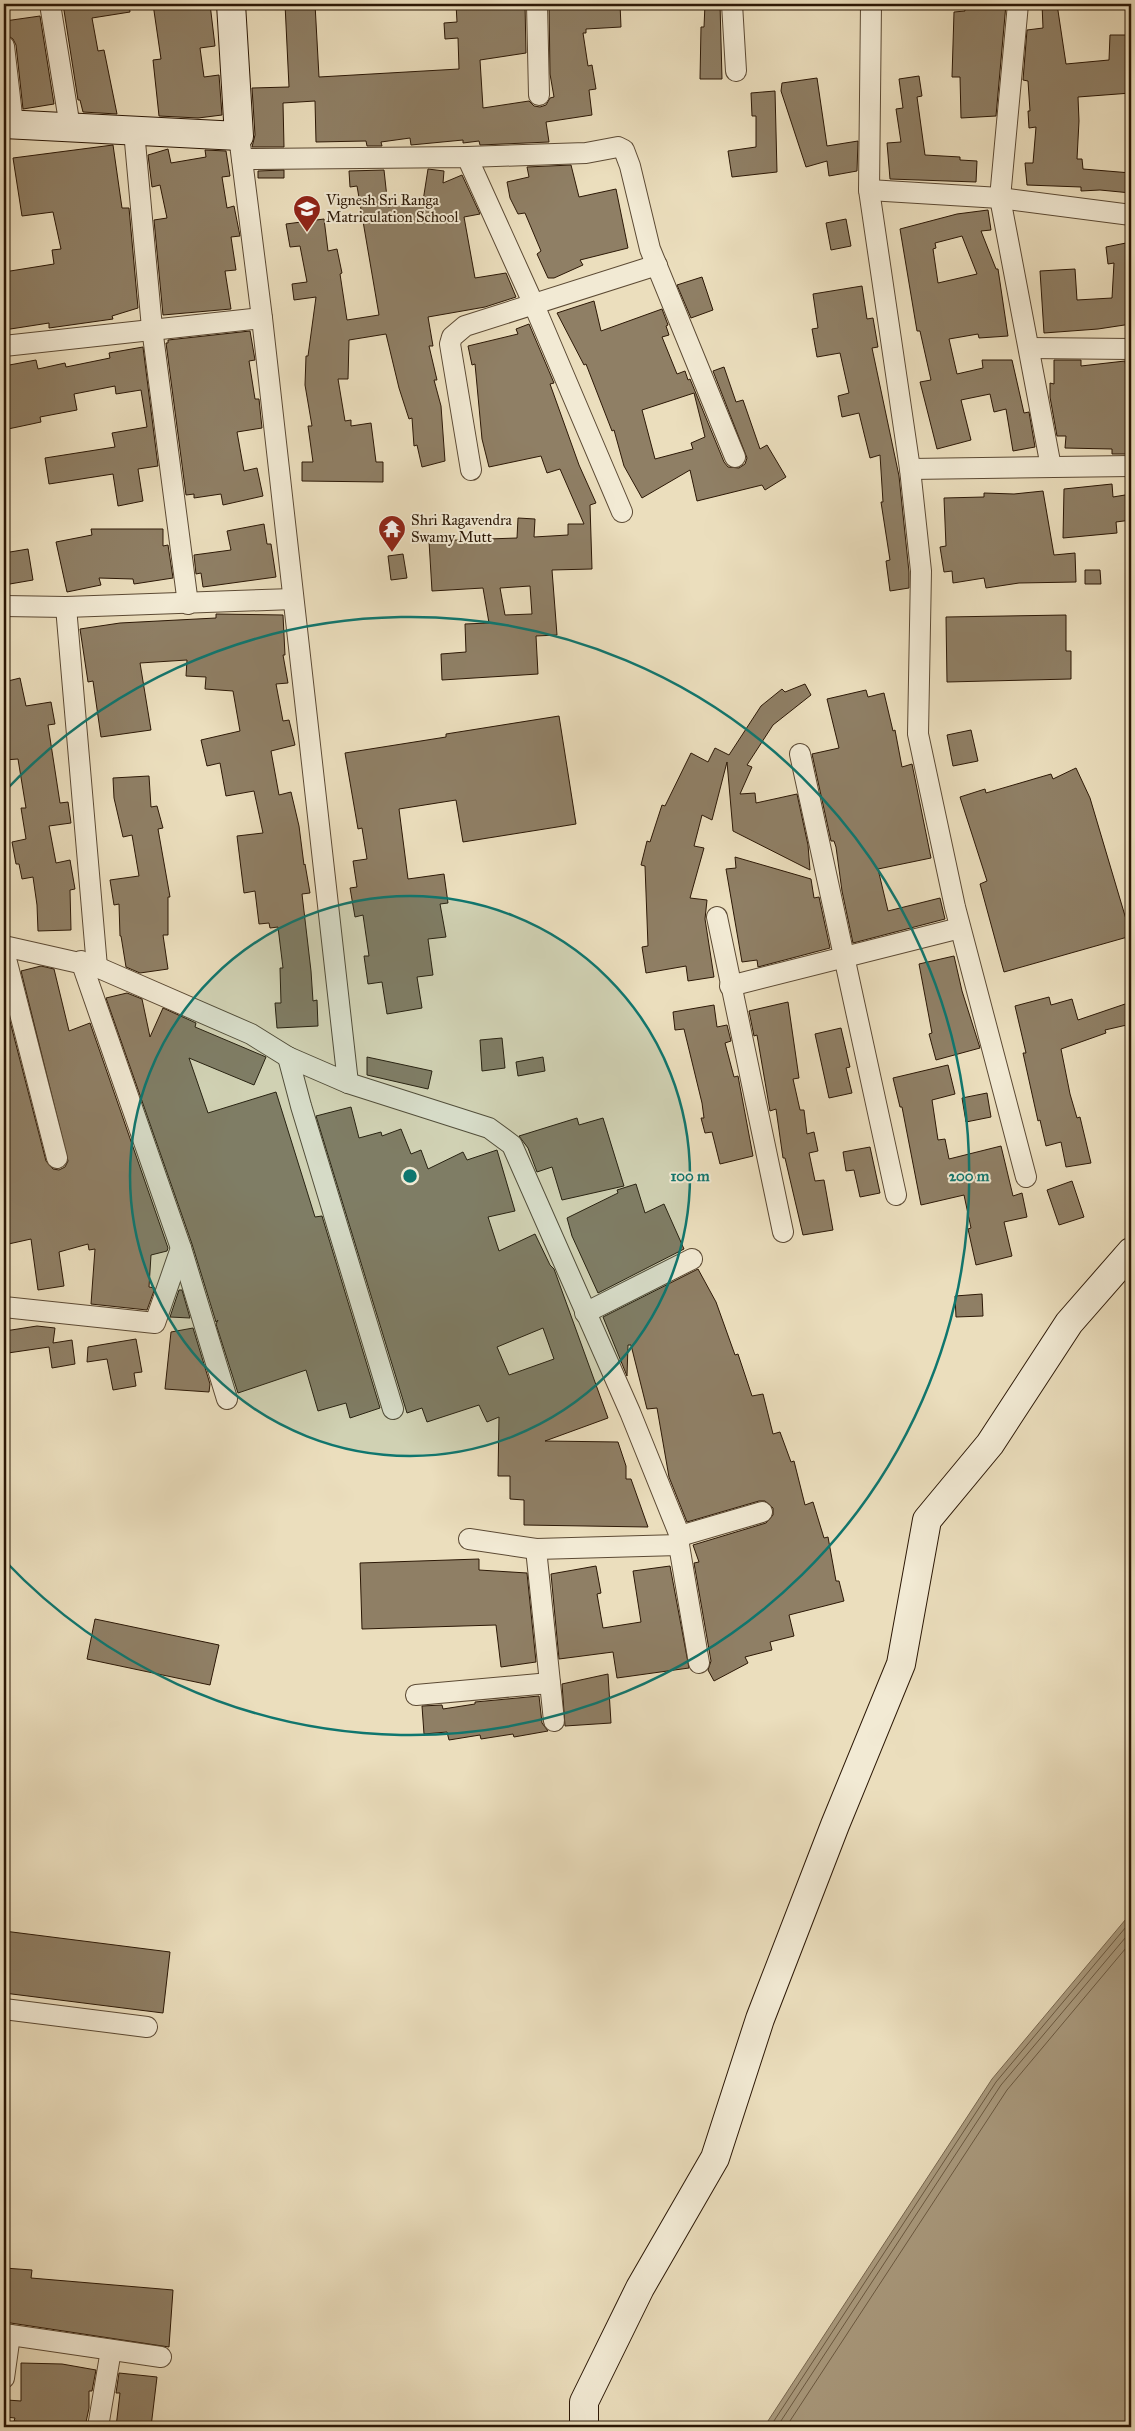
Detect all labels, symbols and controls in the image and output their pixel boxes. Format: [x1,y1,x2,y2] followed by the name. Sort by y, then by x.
[325,191,459,226] place label: Vignesh Sri Ranga Matriculation School
[292,194,322,233] school or university icon: Vignesh Sri Ranga Matriculation School
[411,511,513,546] place label: Shri Ragavendra Swamy Mutt
[377,514,407,553] temple icon: Shri Ragavendra Swamy Mutt
[401,1167,419,1185] centre of rings
[670,1167,710,1185] text: 100 m
[949,1167,990,1185] text: 200 m

